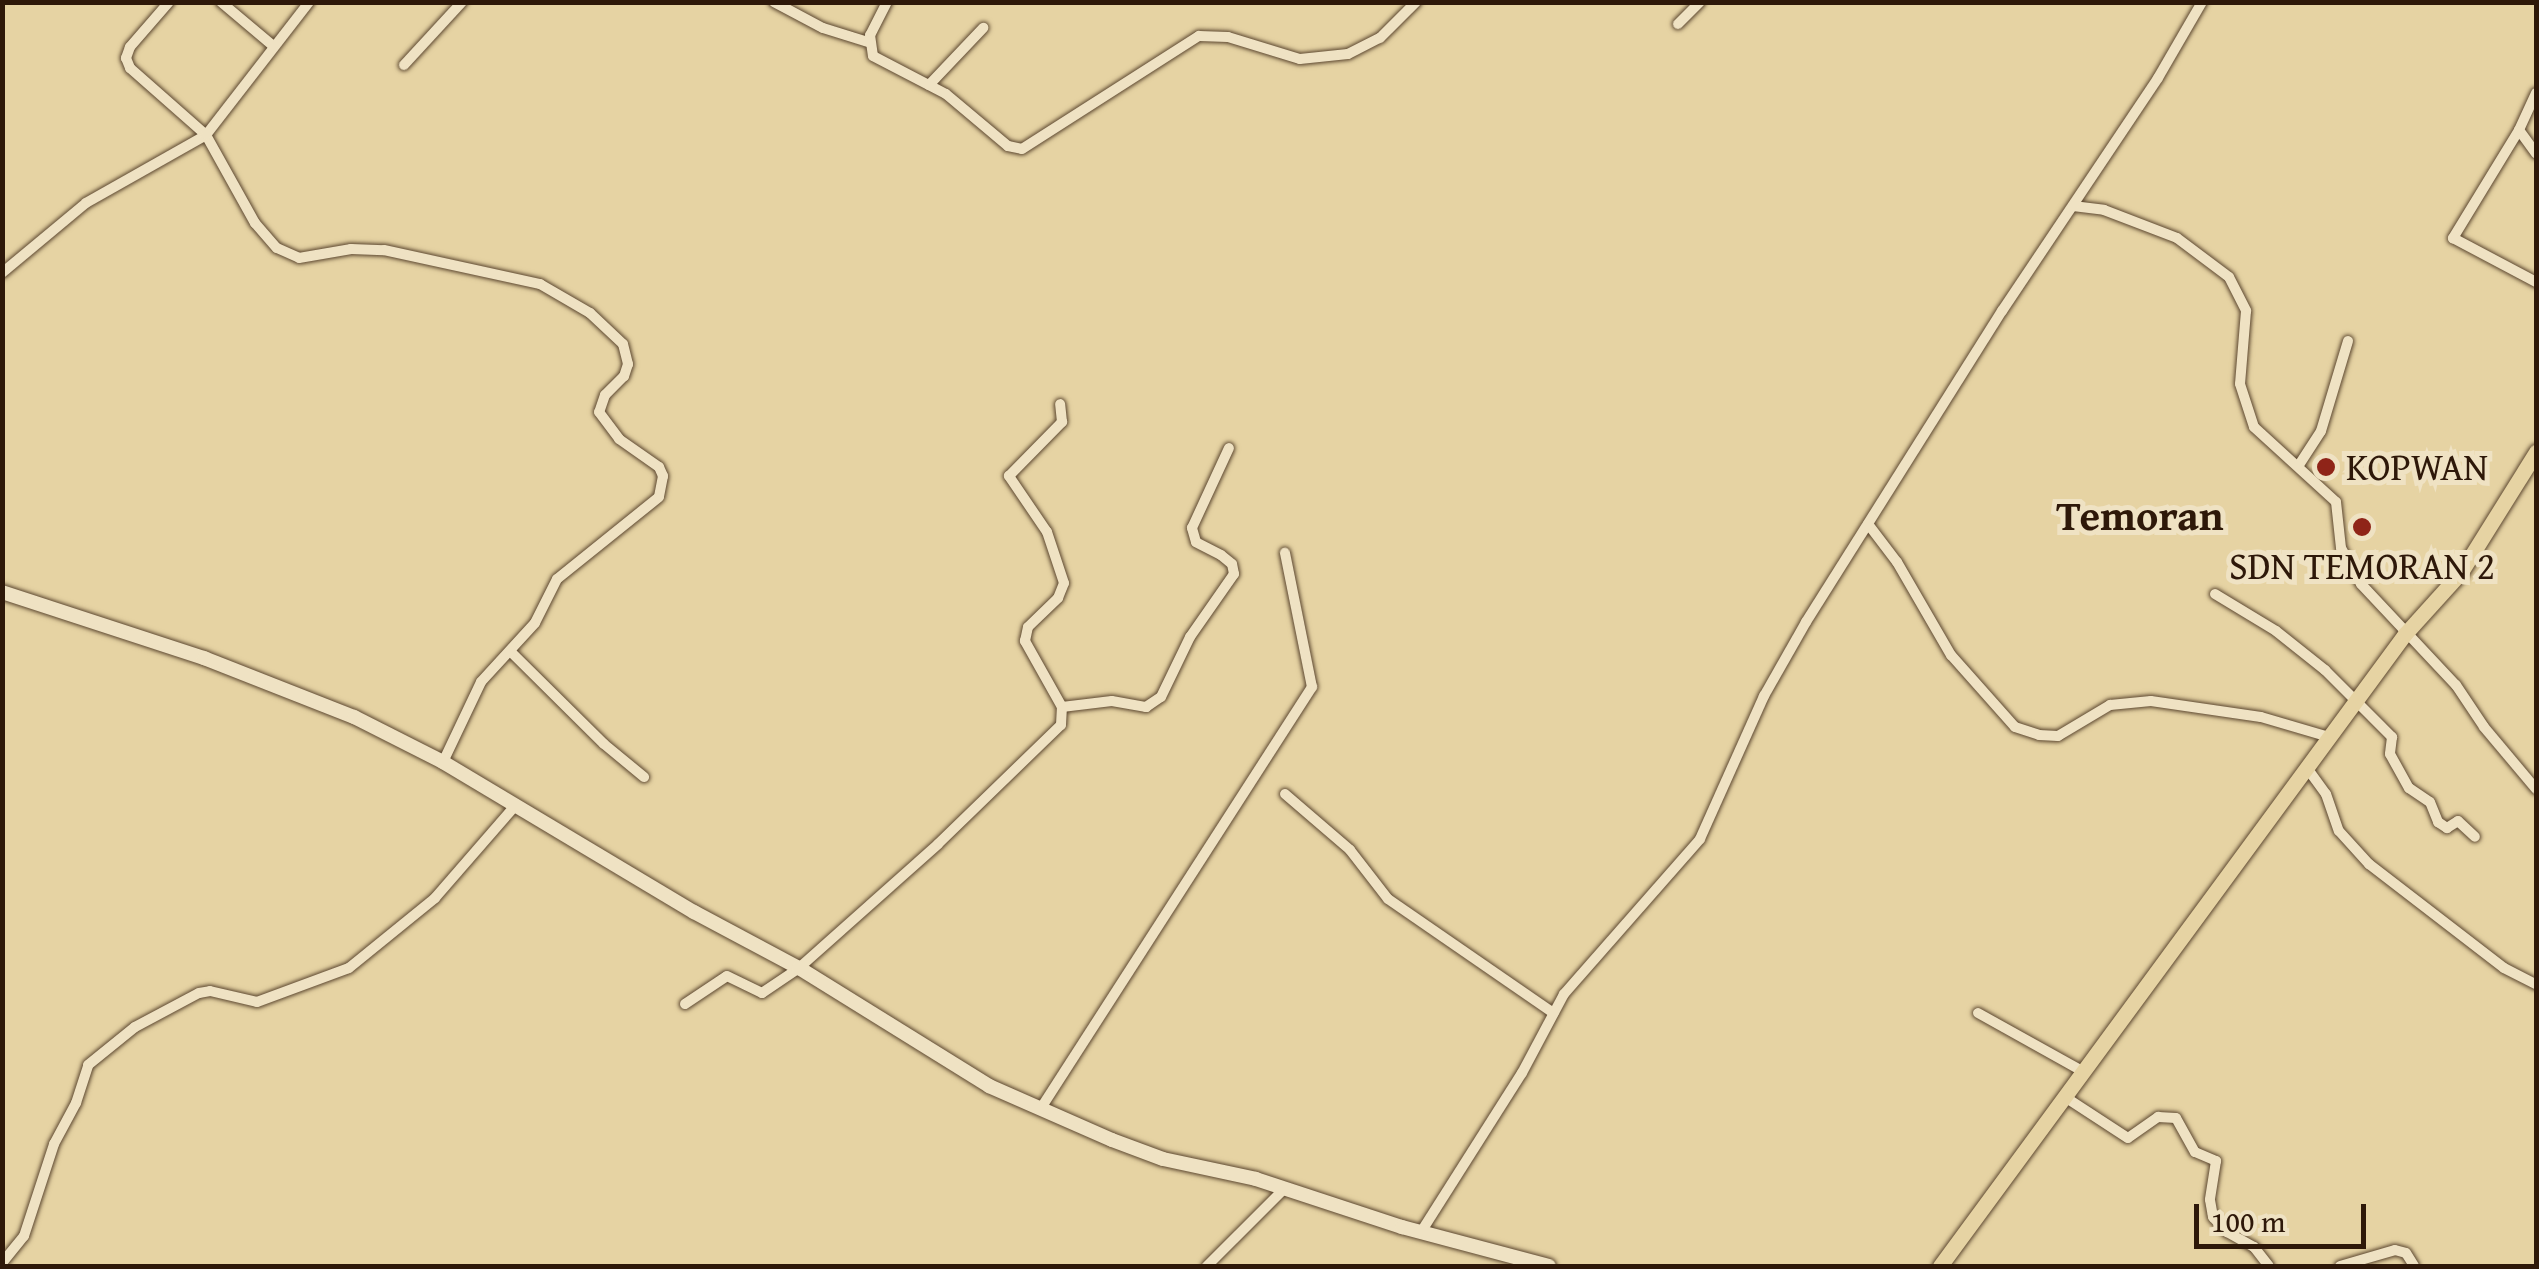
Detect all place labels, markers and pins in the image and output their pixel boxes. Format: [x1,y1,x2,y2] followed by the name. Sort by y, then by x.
[2346,444,2488,490] place label: KOPWAN
[2315,456,2337,478] marker: KOPWAN
[2351,516,2373,538] marker: SDN TEMORAN 2
[2229,543,2495,589] place label: SDN TEMORAN 2

